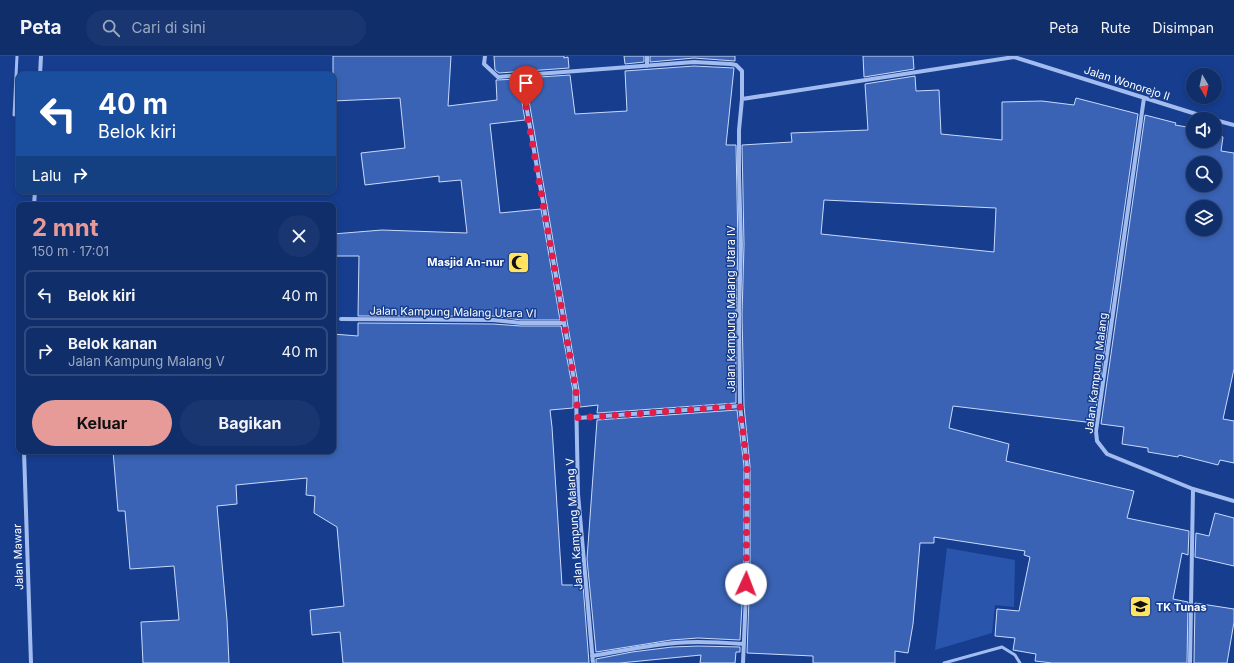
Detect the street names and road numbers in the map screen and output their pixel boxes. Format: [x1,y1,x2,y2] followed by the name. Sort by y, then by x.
[1082,63,1172,103] street label: Jalan Wonorejo II
[724,225,738,392] street label: Jalan Kampung Malang Utara IV
[369,304,537,320] street label: Jalan Kampung Malang Utara VI
[1082,312,1110,434] street label: Jalan Kampung Malang
[562,457,586,591] street label: Jalan Kampung Malang V
[10,524,26,590] street label: Jalan Mawar

